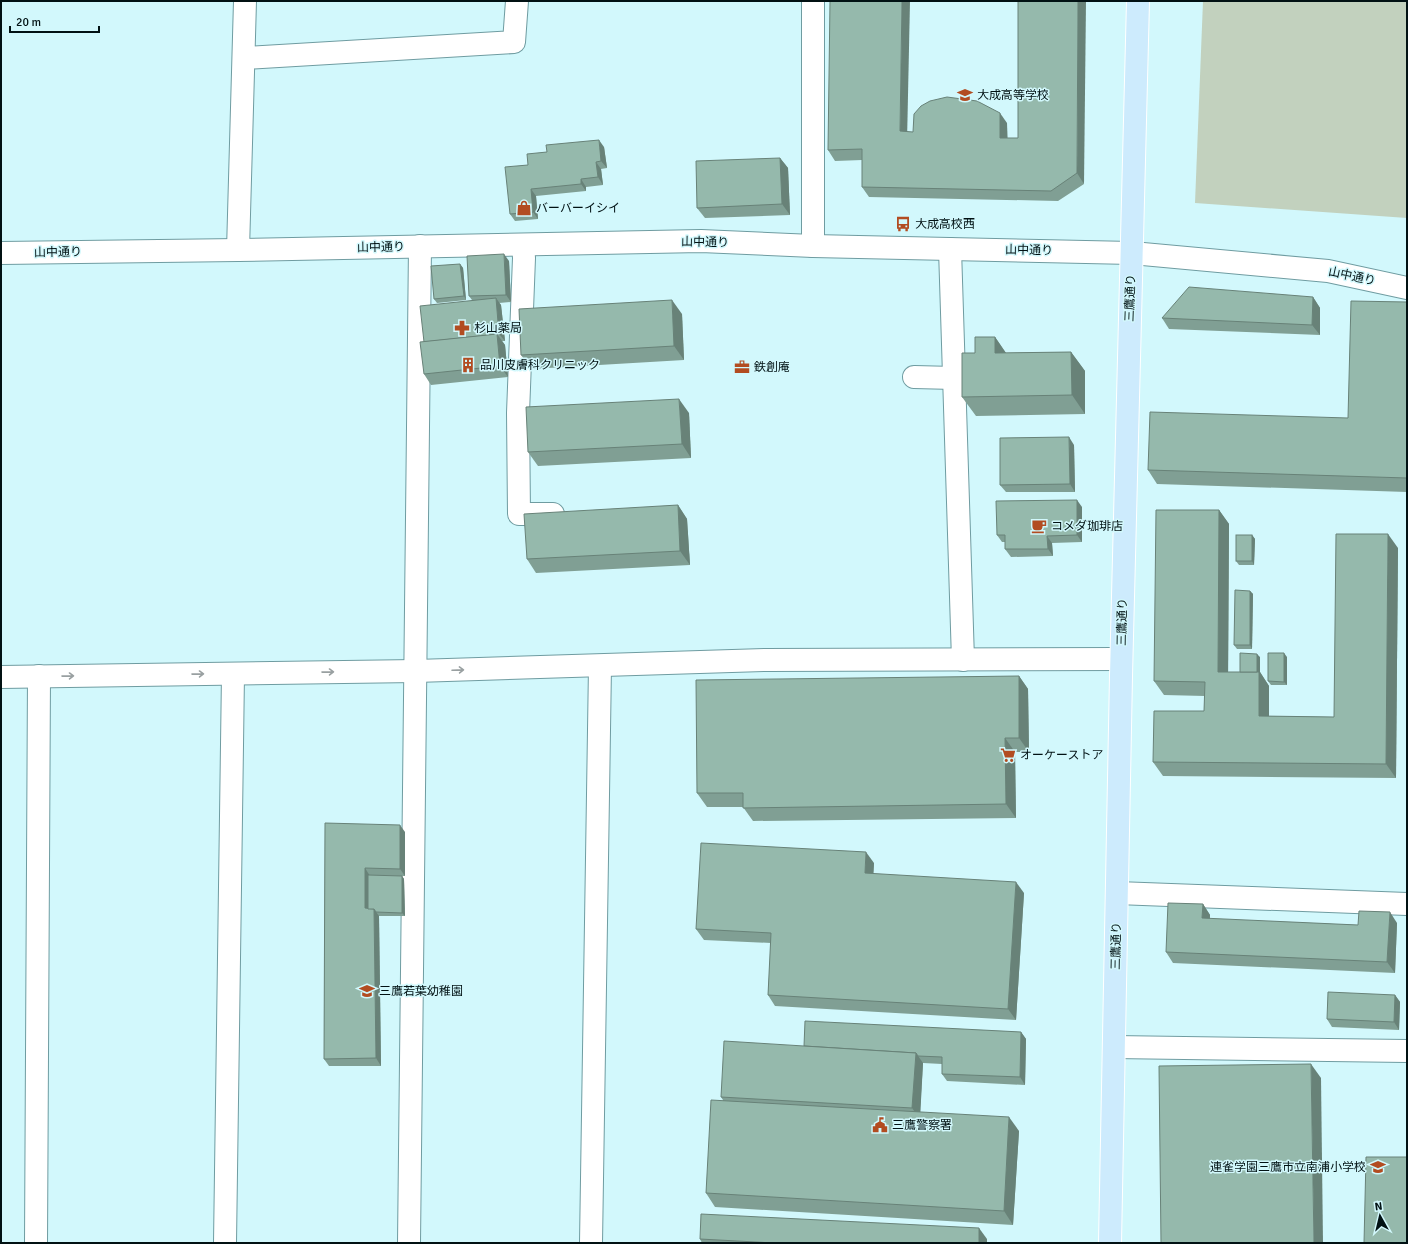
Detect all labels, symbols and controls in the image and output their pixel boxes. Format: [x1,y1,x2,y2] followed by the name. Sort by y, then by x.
[10,8,99,34] scale bar
[16,15,41,30] text: 20 m
[956,86,974,104] school or university icon: 大成高等学校
[977,88,1049,103] place label: 大成高等学校
[515,199,533,217] shop icon: バーバーイシイ
[536,201,620,216] place label: バーバーイシイ
[894,215,912,233] bus stop icon: 大成高校西
[915,217,975,232] place label: 大成高校西
[681,235,729,250] street label: 山中通り
[357,240,405,255] street label: 山中通り
[1005,243,1053,258] street label: 山中通り
[34,245,82,260] street label: 山中通り
[1327,264,1377,289] street label: 山中通り
[1122,274,1139,322] street label: 三鷹通り
[453,319,471,337] pharmacy icon: 杉山薬局
[474,321,522,336] place label: 杉山薬局
[459,356,477,374] building icon: 品川皮膚科クリニック
[480,358,600,373] place label: 品川皮膚科クリニック
[733,358,751,376] office icon: 鉄創庵
[754,360,790,375] place label: 鉄創庵
[1030,517,1048,535] cafe icon: コメダ珈琲店
[1051,519,1123,534] place label: コメダ珈琲店
[1115,598,1130,646] street label: 三鷹通り
[451,666,464,674] one-way arrow
[321,669,334,676] one-way arrow
[191,670,204,678] one-way arrow
[61,672,74,680] one-way arrow
[999,746,1017,764] supermarket icon: オーケーストア
[1020,748,1103,763] place label: オーケーストア
[1109,922,1124,970] street label: 三鷹通り
[358,982,376,1000] school or university icon: 三鷹若葉幼稚園
[379,984,463,999] place label: 三鷹若葉幼稚園
[871,1116,889,1134] public building icon: 三鷹警察署
[892,1118,952,1133] place label: 三鷹警察署
[1369,1158,1387,1176] school or university icon: 連雀学園三鷹市立南浦小学校
[1210,1160,1366,1175] place label: 連雀学園三鷹市立南浦小学校
[1360,1196,1400,1236] north arrow
[1374,1200,1383,1214] text: N

